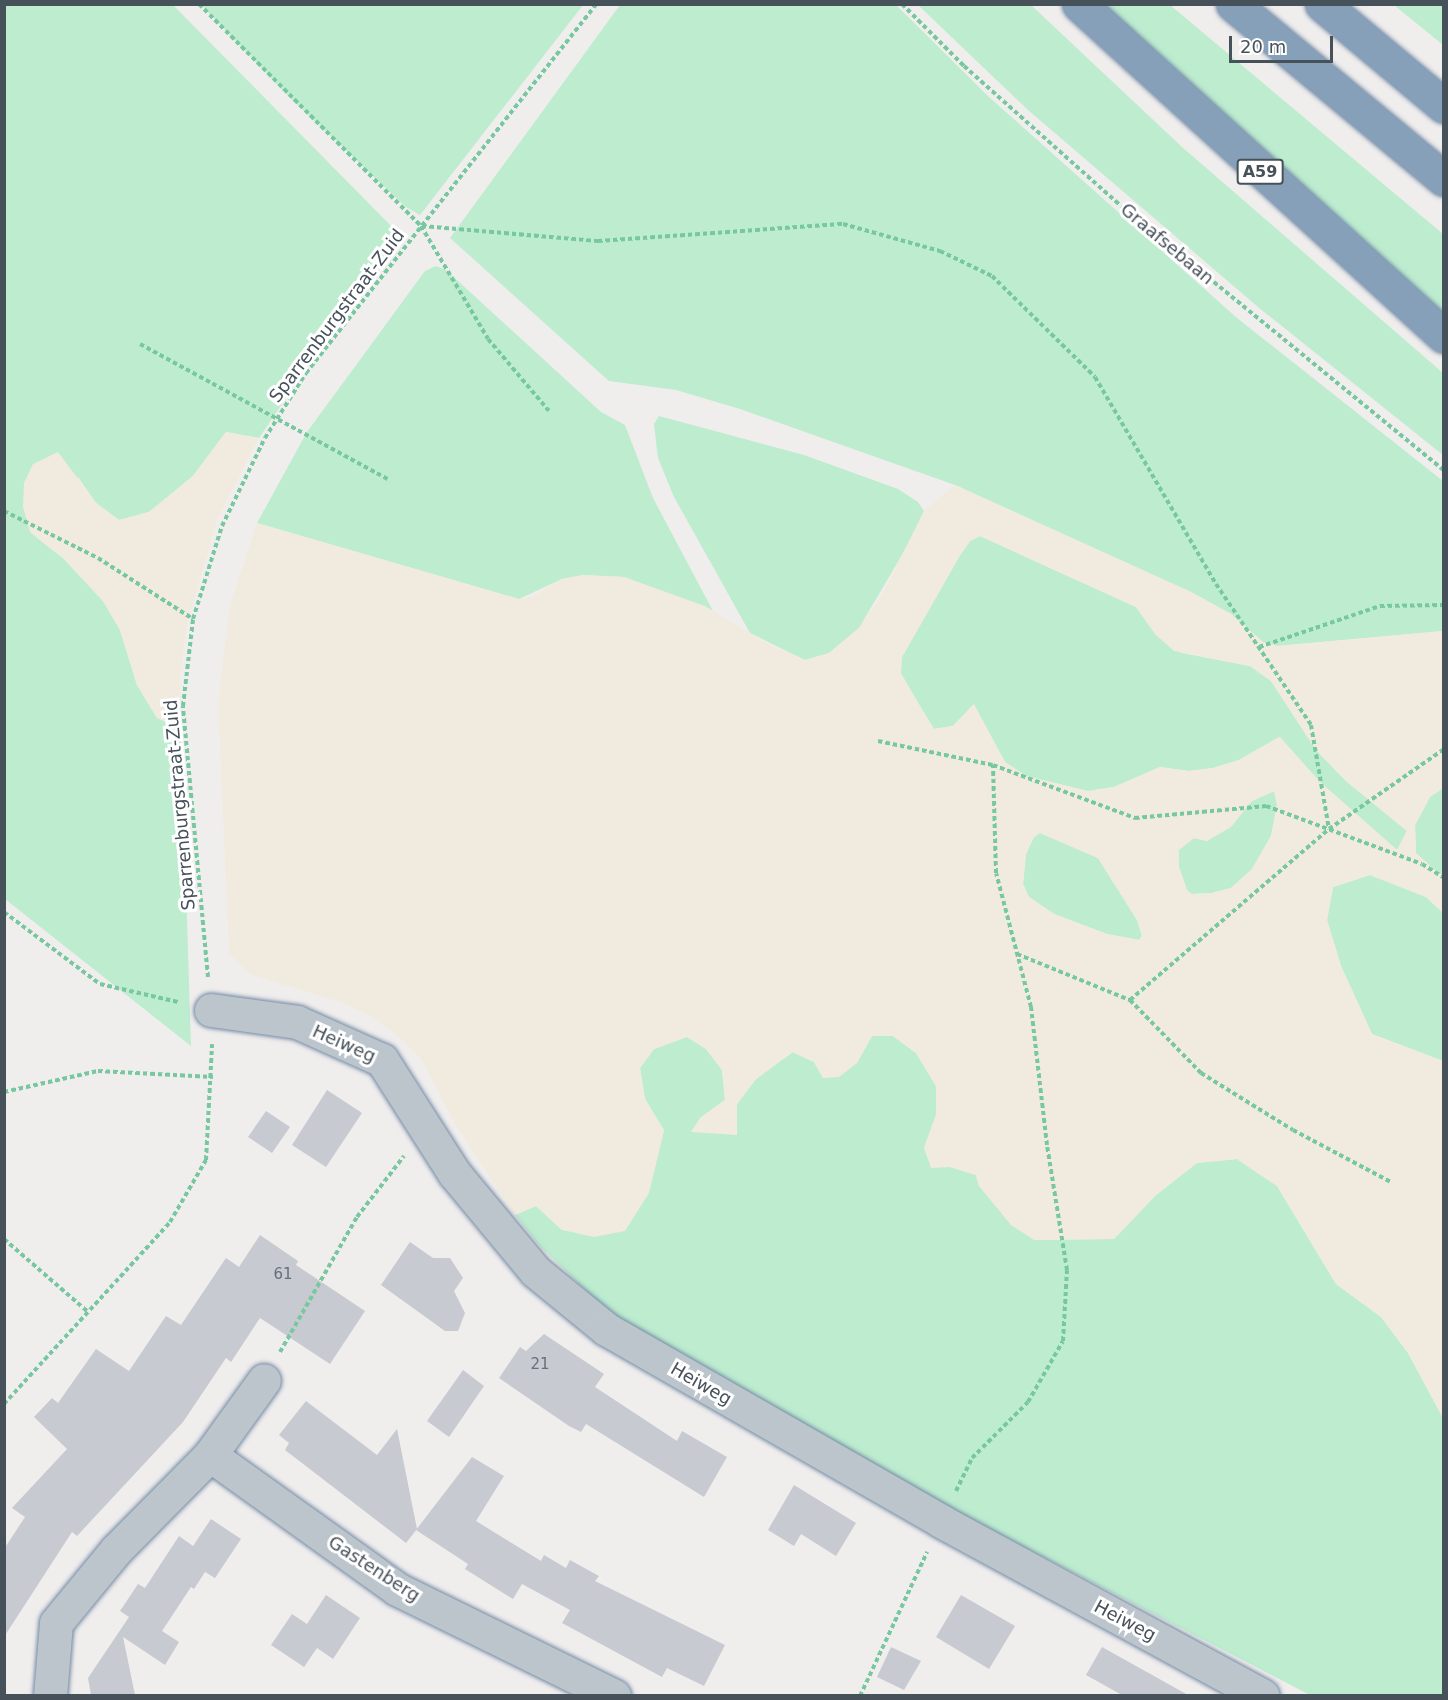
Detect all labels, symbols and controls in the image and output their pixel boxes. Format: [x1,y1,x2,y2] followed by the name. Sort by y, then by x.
[1232,24,1336,62] scale bar
[1240,36,1286,57] text: 20 m
[1236,159,1284,185] road number: A59
[1116,199,1218,289] street label: Graafsebaan
[265,225,409,407] street label: Sparrenburgstraat-Zuid
[160,699,200,911] street label: Sparrenburgstraat-Zuid
[309,1021,379,1067] street label: Heiweg
[273,1266,293,1284] house number: 61
[530,1356,550,1374] house number: 21
[667,1358,735,1410] street label: Heiweg
[324,1531,424,1607] street label: Gastenberg
[1090,1596,1160,1646] street label: Heiweg

